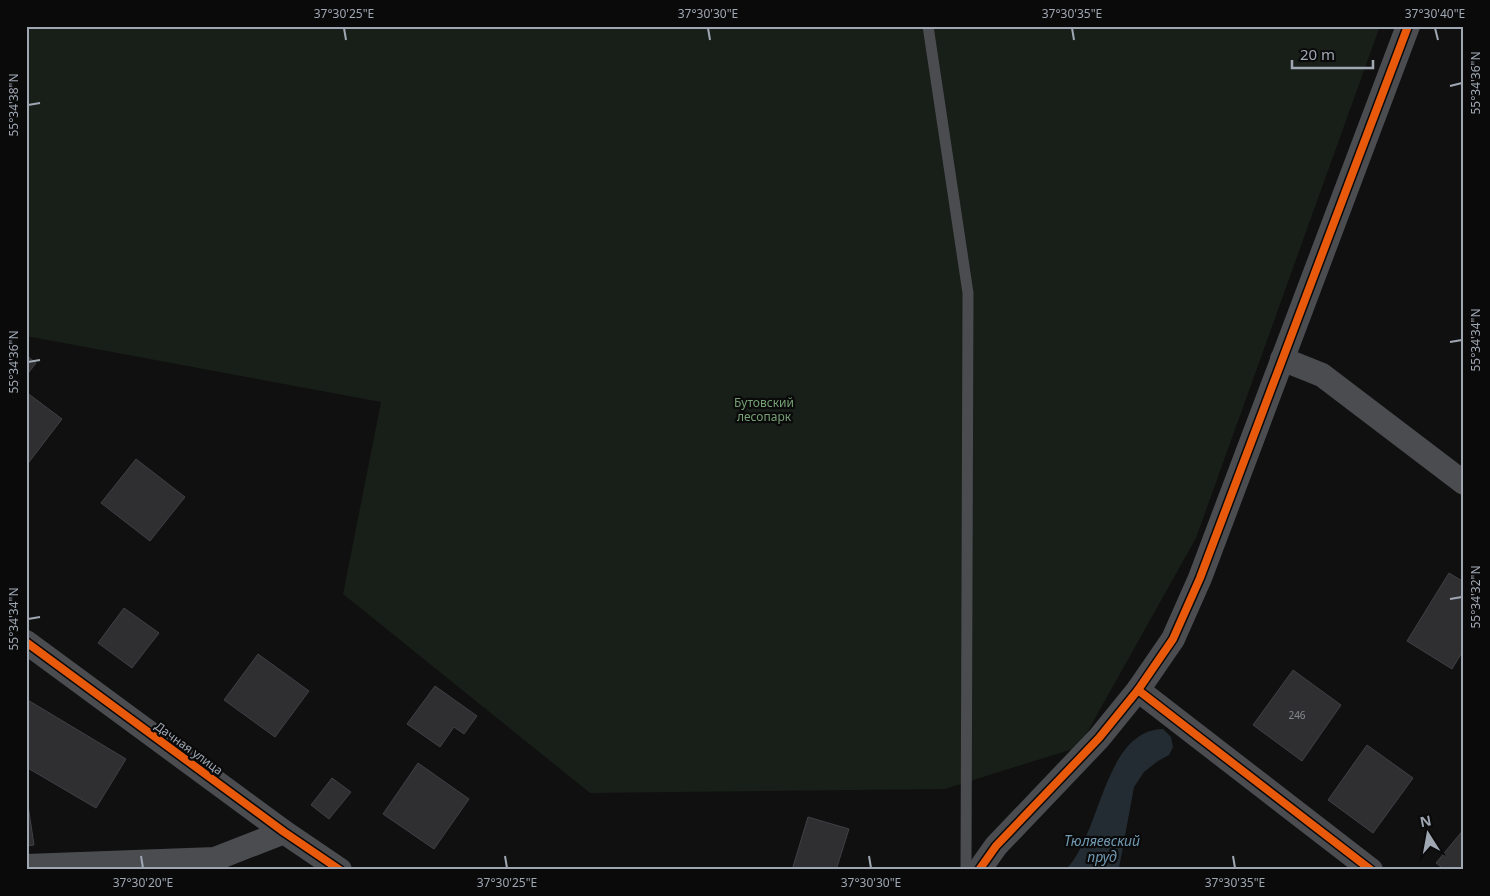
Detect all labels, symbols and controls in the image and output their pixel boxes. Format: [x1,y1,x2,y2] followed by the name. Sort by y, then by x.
[314,5,374,22] text: 37°30'25"E
[678,5,738,22] text: 37°30'30"E
[1042,5,1102,22] text: 37°30'35"E
[1405,5,1465,22] text: 37°30'40"E
[1292,38,1374,70] scale bar
[1300,44,1335,64] text: 20 m
[1467,51,1484,115] text: 55°34'36"N
[5,73,22,137] text: 55°34'38"N
[1467,308,1484,372] text: 55°34'34"N
[5,330,22,394] text: 55°34'36"N
[734,394,794,425] park label: Бутовский лесопарк
[1467,565,1484,629] text: 55°34'32"N
[5,587,22,651] text: 55°34'34"N
[1288,708,1306,722] house number: 246
[151,717,227,779] street label: Дачная улица
[1402,808,1452,858] north arrow
[1418,810,1433,831] text: N
[1064,831,1140,866] water label: Тюляевский пруд
[113,874,173,891] text: 37°30'20"E
[477,874,537,891] text: 37°30'25"E
[841,874,901,891] text: 37°30'30"E
[1205,874,1265,891] text: 37°30'35"E

